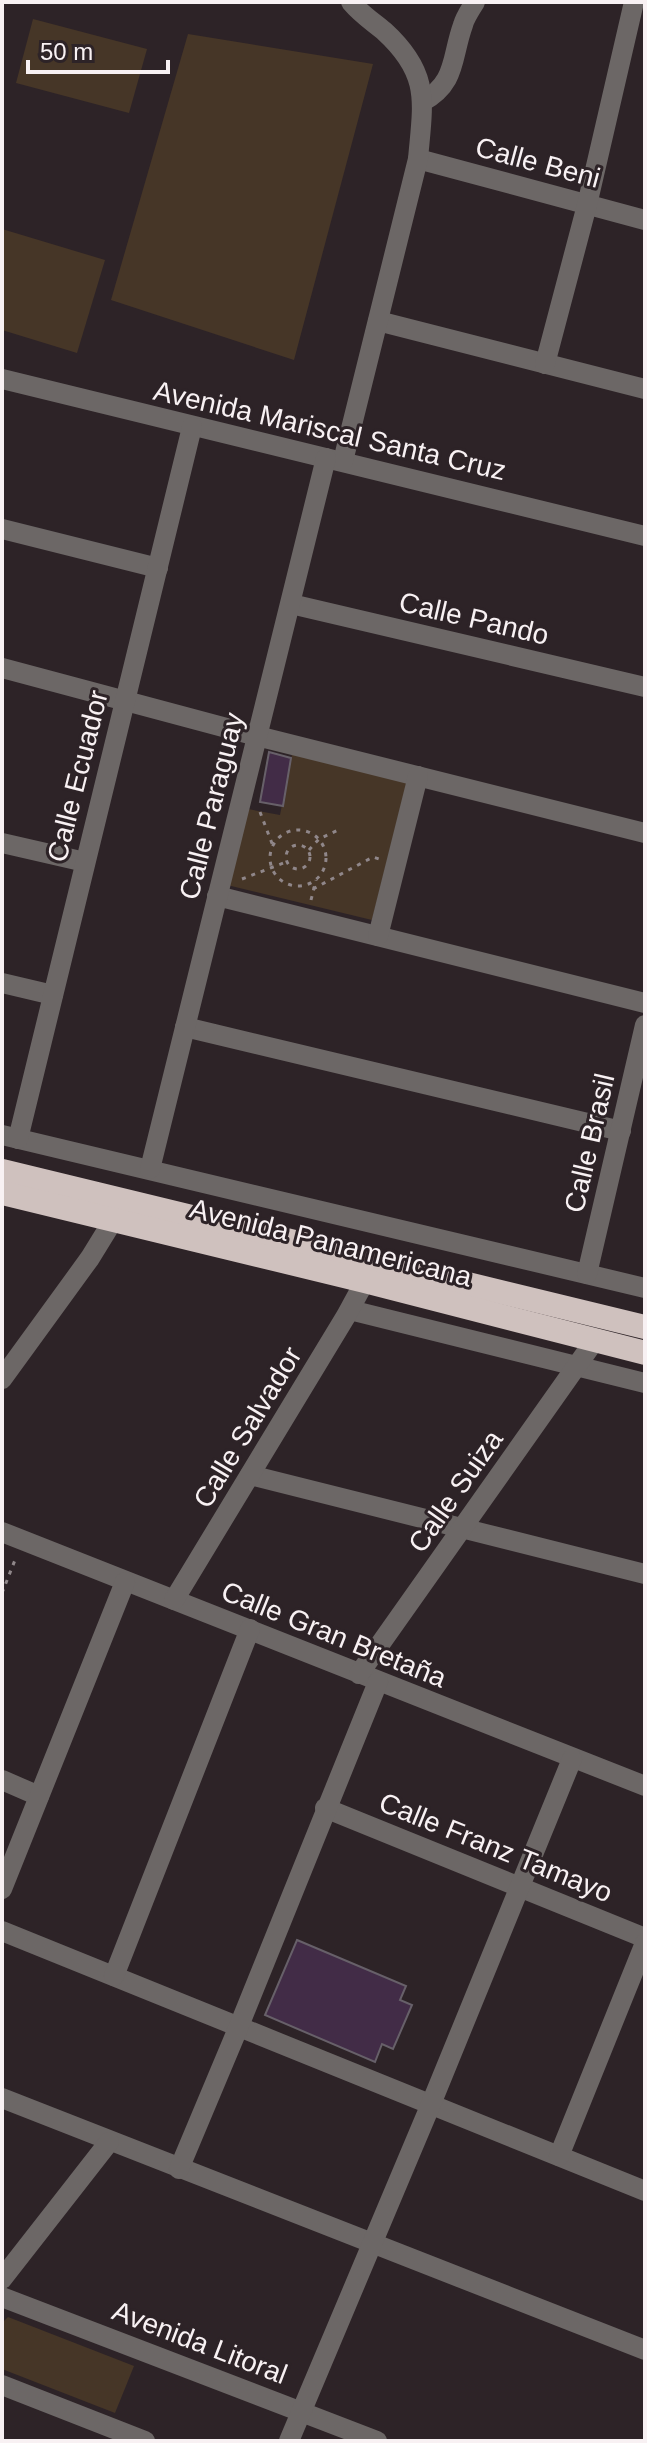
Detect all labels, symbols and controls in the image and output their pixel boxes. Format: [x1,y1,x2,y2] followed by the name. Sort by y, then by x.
[28,24,168,74] scale bar
[40,38,93,65] text: 50 m
[472,131,604,194] street label: Calle Beni
[151,375,509,486] street label: Avenida Mariscal Santa Cruz
[396,586,552,651] street label: Calle Pando
[41,687,114,865] street label: Calle Ecuador
[173,709,250,903] street label: Calle Paraguay
[558,1071,621,1216] street label: Calle Brasil
[187,1192,475,1293] street label: Avenida Panamericana
[187,1341,308,1513] street label: Calle Salvador
[402,1424,509,1558] street label: Calle Suiza
[217,1575,451,1694] street label: Calle Gran Bretaña
[375,1787,617,1908] street label: Calle Franz Tamayo
[108,2295,292,2390] street label: Avenida Litoral

